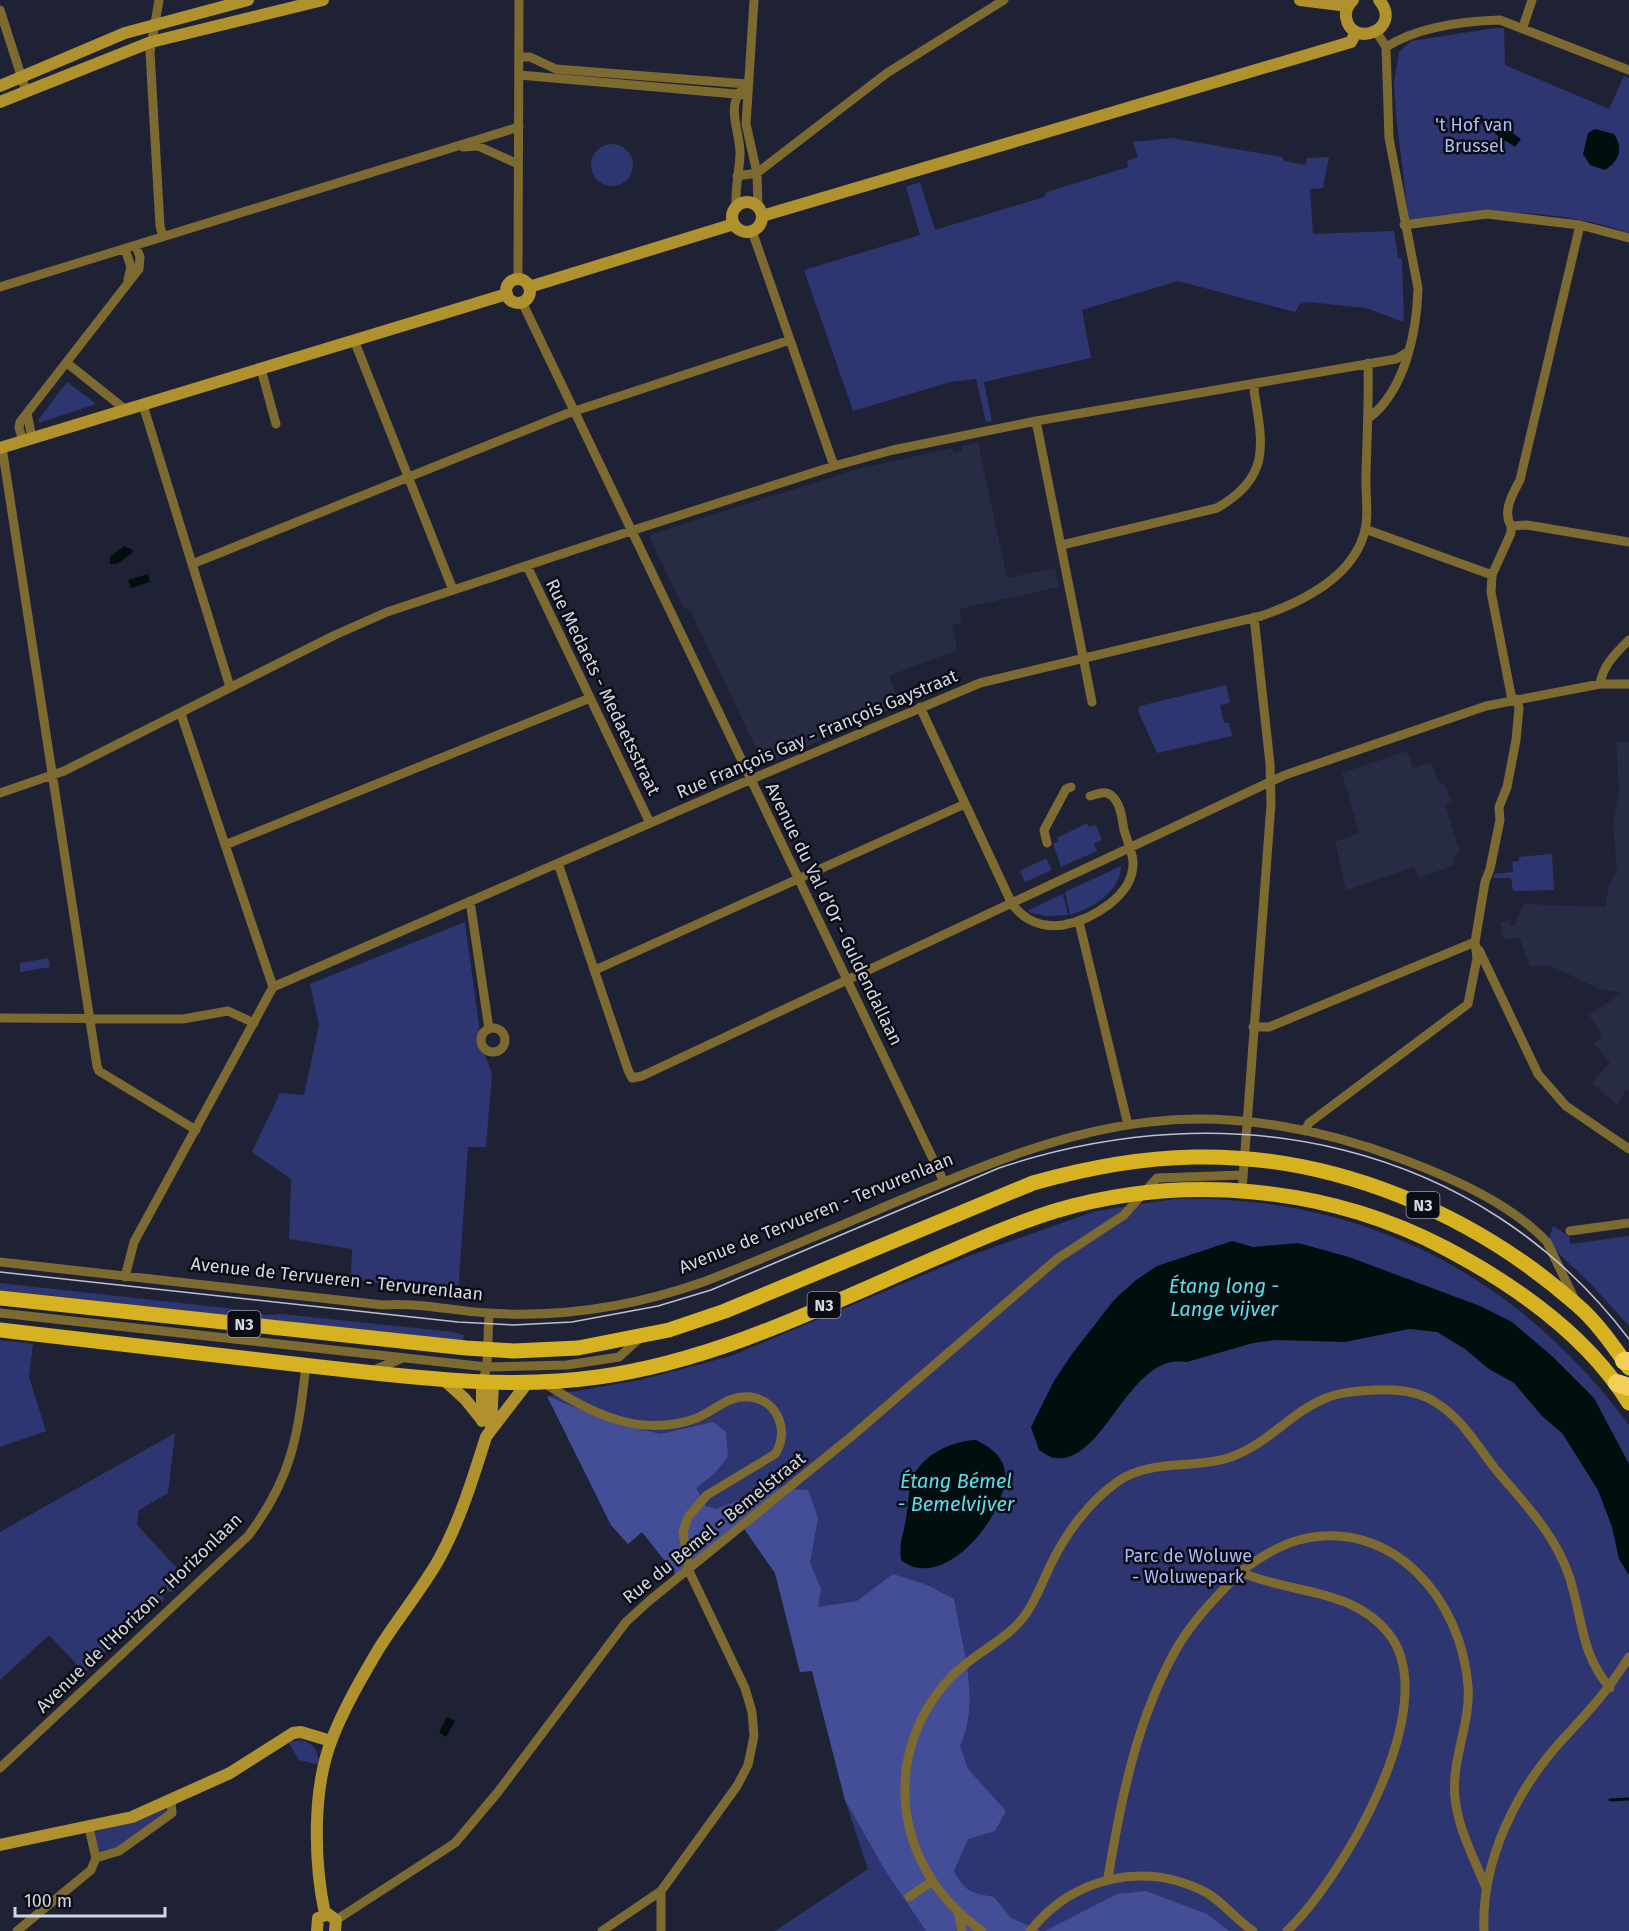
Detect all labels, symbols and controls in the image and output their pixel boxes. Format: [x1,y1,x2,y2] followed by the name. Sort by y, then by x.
[1435,114,1513,157] park label: 't Hof van Brussel
[541,575,665,799] street label: Rue Medaets - Medaetsstraat
[673,664,961,803] street label: Rue François Gay - François Gaystraat
[761,779,907,1049] street label: Avenue du Val d'Or - Guldendallaan
[676,1148,956,1278] street label: Avenue de Tervueren - Tervurenlaan
[1406,1192,1440,1218] road number: N3
[190,1253,484,1305] street label: Avenue de Tervueren - Tervurenlaan
[1169,1274,1279,1321] water label: Étang long - Lange vijver
[808,1292,840,1318] road number: N3
[228,1311,260,1337] road number: N3
[618,1447,810,1608] street label: Rue du Bemel - Bemelstraat
[898,1469,1016,1516] water label: Étang Bémel - Bemelvijver
[31,1509,247,1717] street label: Avenue de l'Horizon - Horizonlaan
[1124,1545,1252,1588] park label: Parc de Woluwe - Woluwepark
[15,1880,165,1918] scale bar
[24,1890,72,1912] text: 100 m

